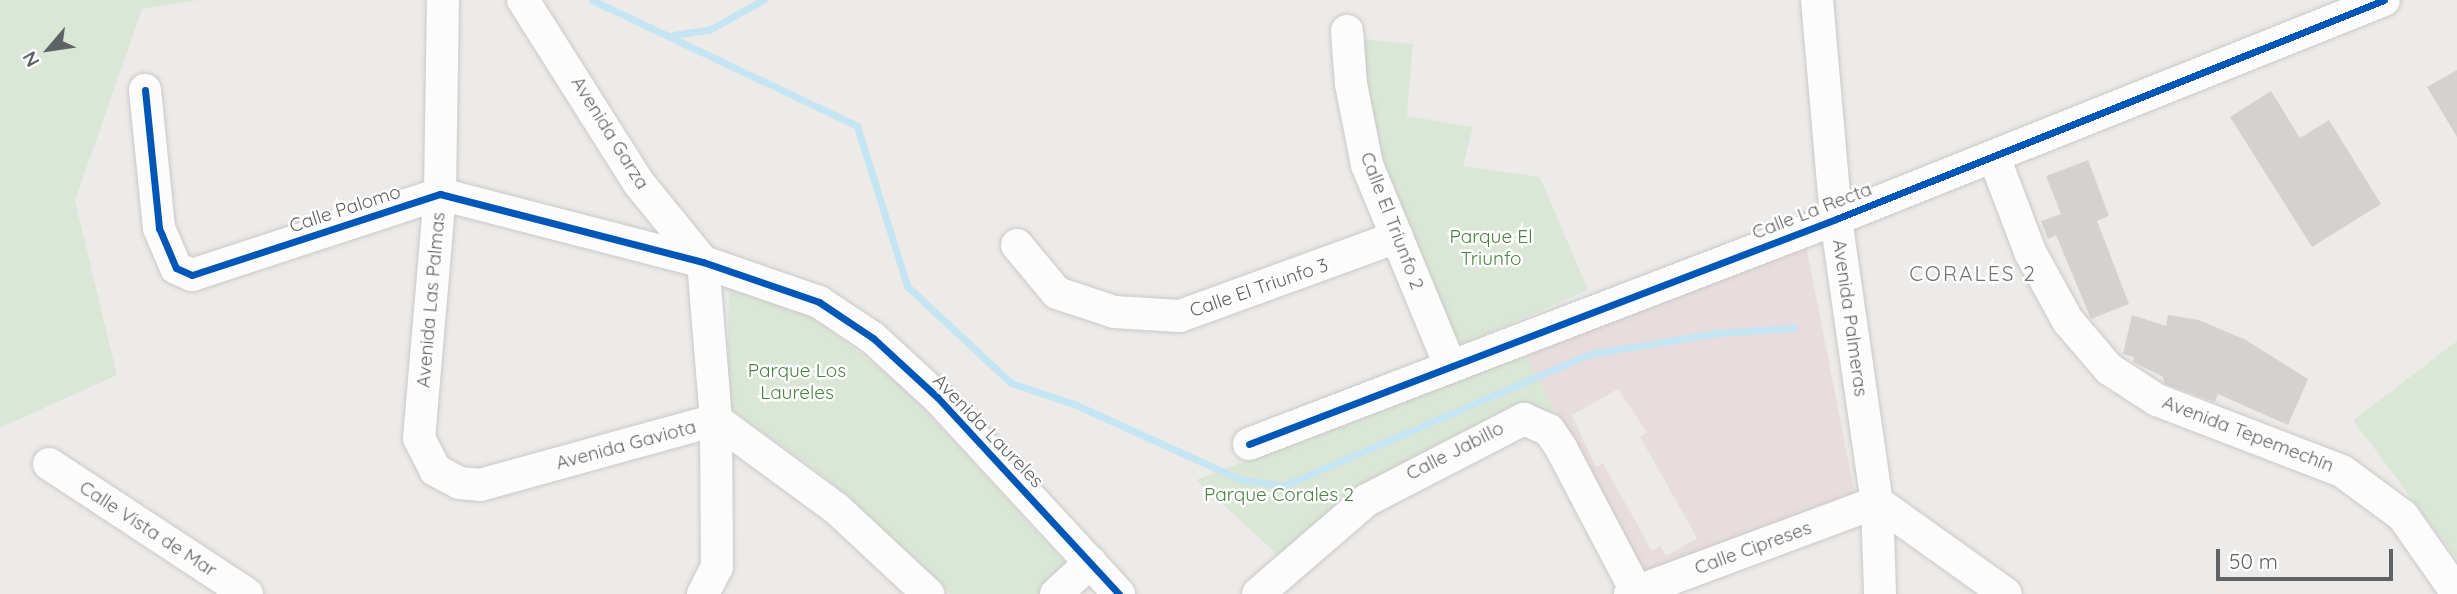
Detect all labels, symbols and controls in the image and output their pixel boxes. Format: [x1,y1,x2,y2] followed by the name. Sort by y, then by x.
[14,14,84,84] north arrow
[17,47,45,71] text: N
[566,72,654,194] street label: Avenida Garza
[1355,149,1429,293] street label: Calle El Triunfo 2
[1749,178,1875,244] street label: Calle La Recta
[287,180,403,238] street label: Calle Palomo
[412,211,450,389] street label: Avenida Las Palmas
[1449,226,1533,270] park label: Parque El Triunfo
[1828,238,1872,398] street label: Avenida Palmeras
[1187,254,1331,322] street label: Calle El Triunfo 3
[1910,260,2036,286] district label: CORALES 2
[748,360,846,404] park label: Parque Los Laureles
[928,369,1048,493] street label: Avenida Laureles
[2159,391,2337,477] street label: Avenida Tepemechín
[553,415,699,475] street label: Avenida Gaviota
[1402,417,1508,485] street label: Calle Jabillo
[75,476,221,582] street label: Calle Vista de Mar
[1204,484,1354,506] park label: Parque Corales 2
[1692,516,1814,580] street label: Calle Cipreses
[2219,534,2396,578] scale bar
[2229,548,2278,574] text: 50 m

